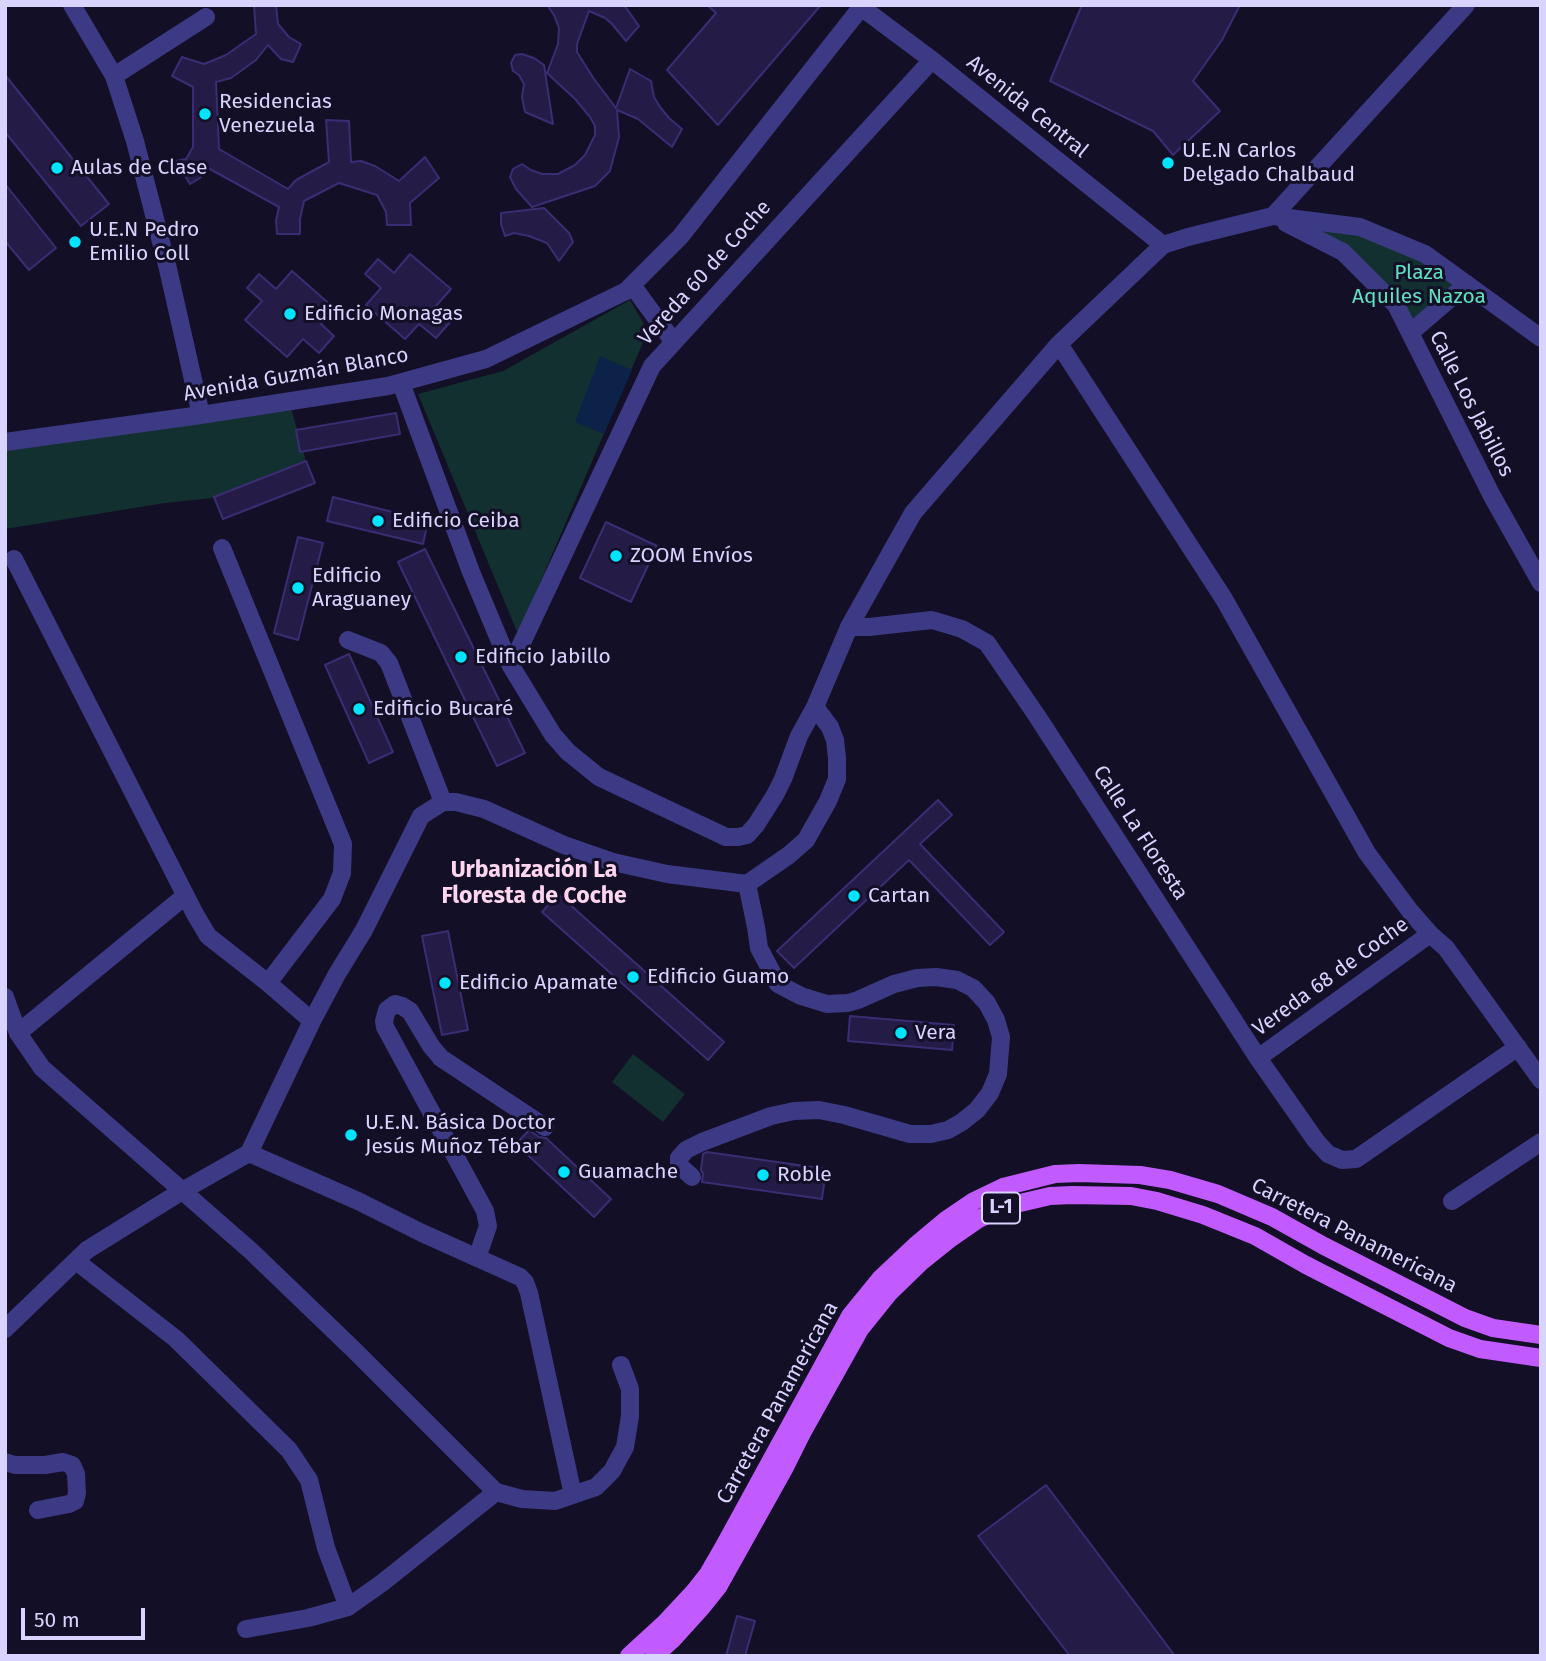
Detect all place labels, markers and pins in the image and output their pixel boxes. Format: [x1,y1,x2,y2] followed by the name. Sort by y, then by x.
[219,89,332,139] place label: Residencias Venezuela
[197,106,213,122] marker: Residencias Venezuela
[1182,138,1355,188] place label: U.E.N Carlos Delgado Chalbaud
[71,155,208,181] place label: Aulas de Clase
[1160,155,1176,171] marker: U.E.N Carlos Delgado Chalbaud
[49,160,65,176] marker: Aulas de Clase
[89,217,199,267] place label: U.E.N Pedro Emilio Coll
[67,234,83,250] marker: U.E.N Pedro Emilio Coll
[304,301,463,327] place label: Edificio Monagas
[282,306,298,322] marker: Edificio Monagas
[392,508,520,534] place label: Edificio Ceiba
[370,513,386,529] marker: Edificio Ceiba
[630,543,753,569] place label: ZOOM Envíos
[608,548,624,564] marker: ZOOM Envíos
[312,563,411,613] place label: Edificio Araguaney
[290,580,306,596] marker: Edificio Araguaney
[475,644,611,670] place label: Edificio Jabillo
[453,649,469,665] marker: Edificio Jabillo
[373,696,513,722] place label: Edificio Bucaré
[351,701,367,717] marker: Edificio Bucaré
[868,883,930,909] place label: Cartan
[846,888,862,904] marker: Cartan
[647,964,789,990] place label: Edificio Guamo
[625,969,641,985] marker: Edificio Guamo
[459,970,618,996] place label: Edificio Apamate
[437,975,453,991] marker: Edificio Apamate
[915,1020,956,1046] place label: Vera
[893,1025,909,1041] marker: Vera
[365,1110,555,1160] place label: U.E.N. Básica Doctor Jesús Muñoz Tébar
[343,1127,359,1143] marker: U.E.N. Básica Doctor Jesús Muñoz Tébar
[578,1159,678,1185] place label: Guamache
[777,1162,832,1188] place label: Roble
[556,1164,572,1180] marker: Guamache
[755,1167,771,1183] marker: Roble

